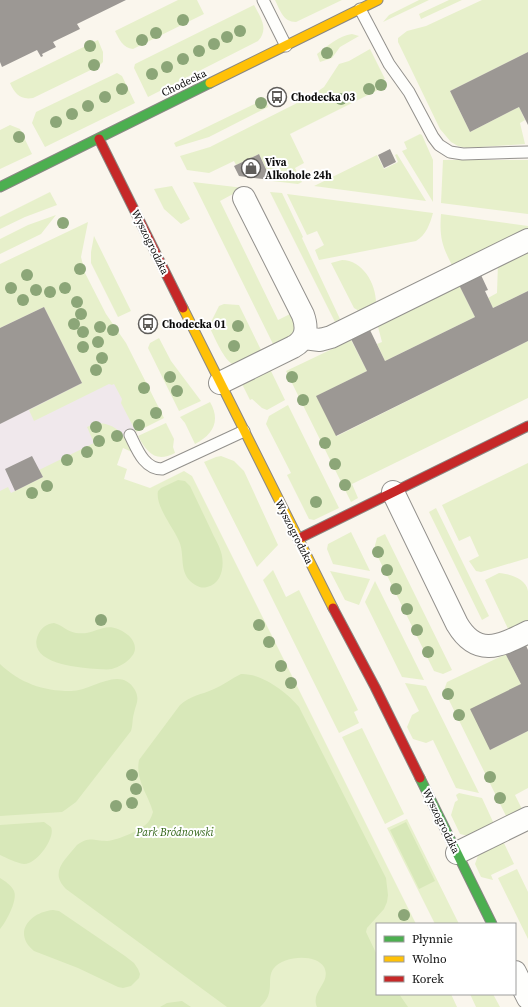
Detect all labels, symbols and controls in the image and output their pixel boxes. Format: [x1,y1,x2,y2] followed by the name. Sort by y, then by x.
[159,65,209,100] street label: Chodecka
[266,86,288,108] bus stop icon: Chodecka 03
[291,90,355,105] place label: Chodecka 03
[265,155,332,183] place label: Viva Alkohole 24h
[240,157,262,179] shop icon: Viva Alkohole 24h
[128,207,172,277] street label: Wyszogrodzka
[137,313,159,335] bus stop icon: Chodecka 01
[162,317,226,332] place label: Chodecka 01
[271,497,317,567] street label: Wyszogrodzka
[419,786,463,856] street label: Wyszogrodzka
[135,825,214,840] park label: Park Bródnowski
[376,923,516,995] legend
[412,931,453,947] text: Płynnie
[412,951,447,967] text: Wolno
[412,971,444,987] text: Korek

